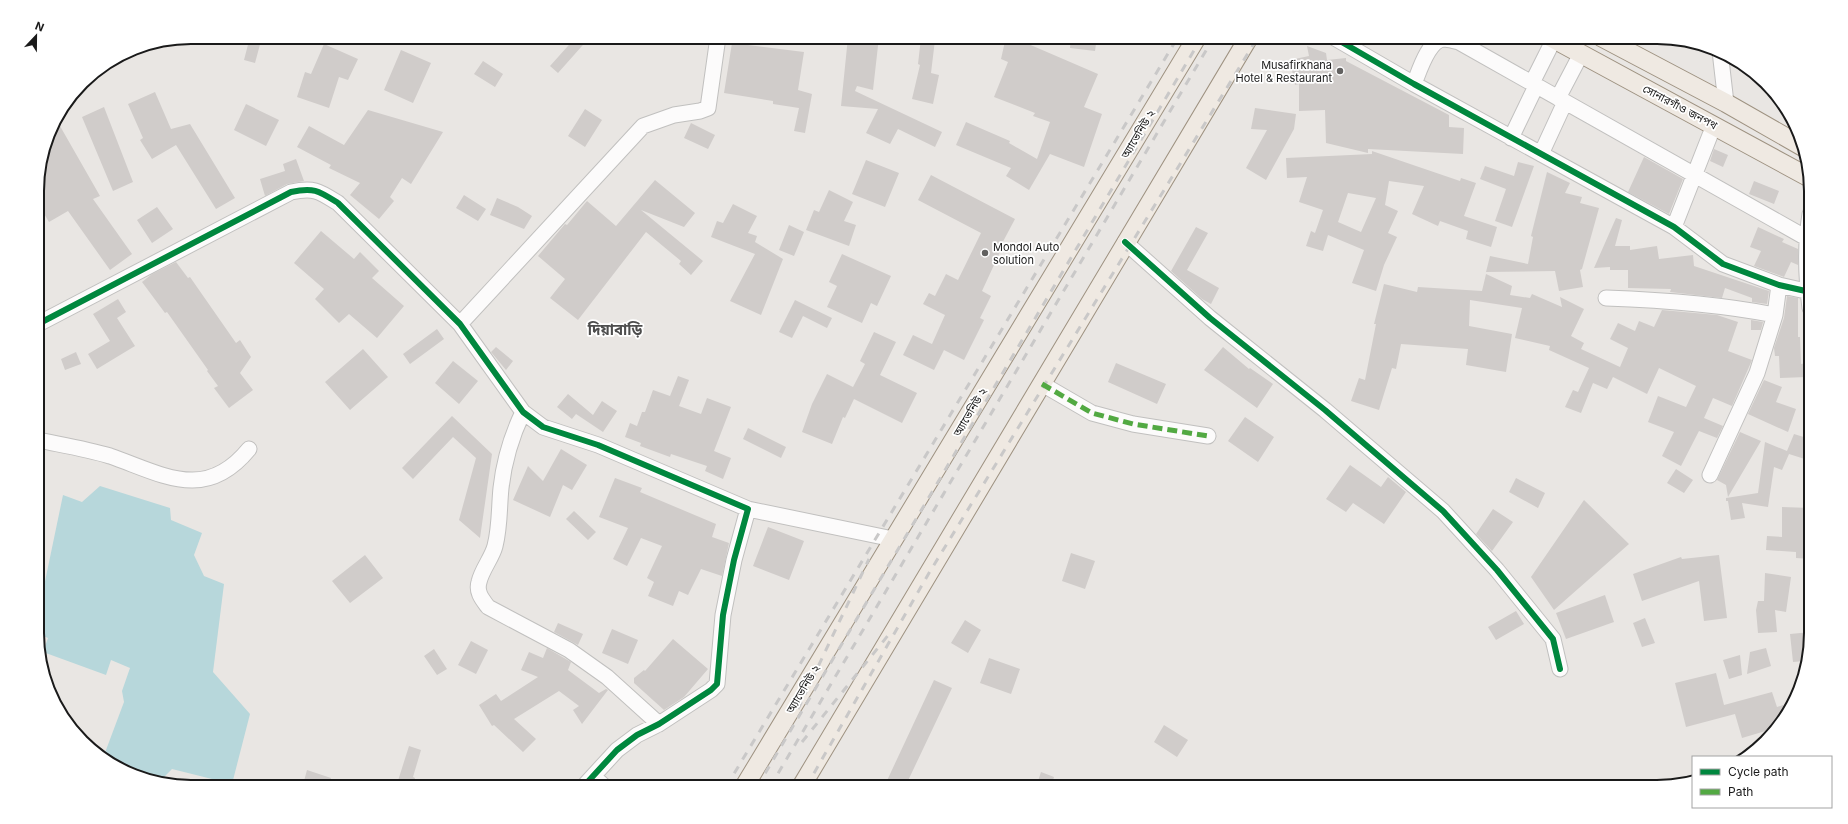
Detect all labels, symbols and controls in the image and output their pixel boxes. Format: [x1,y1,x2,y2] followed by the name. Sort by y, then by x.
[16,16,56,56] north arrow
[33,19,46,35] text: N
[1236,58,1332,85] place label: Musafirkhana Hotel & Restaurant
[1335,66,1345,76] marker: Musafirkhana Hotel & Restaurant
[1640,82,1720,133] street label: সোনারগাঁও জনপথ
[1117,107,1158,162] street label: অ্যাভেনিউ ২
[993,240,1060,267] place label: Mondol Auto solution
[980,248,990,258] marker: Mondol Auto solution
[587,320,642,339] district label: দিয়াবাড়ি
[949,385,990,440] street label: অ্যাভেনিউ ২
[782,662,823,717] street label: অ্যাভেনিউ ২
[1692,756,1832,808] legend
[1728,764,1789,779] text: Cycle path
[1728,784,1753,799] text: Path

